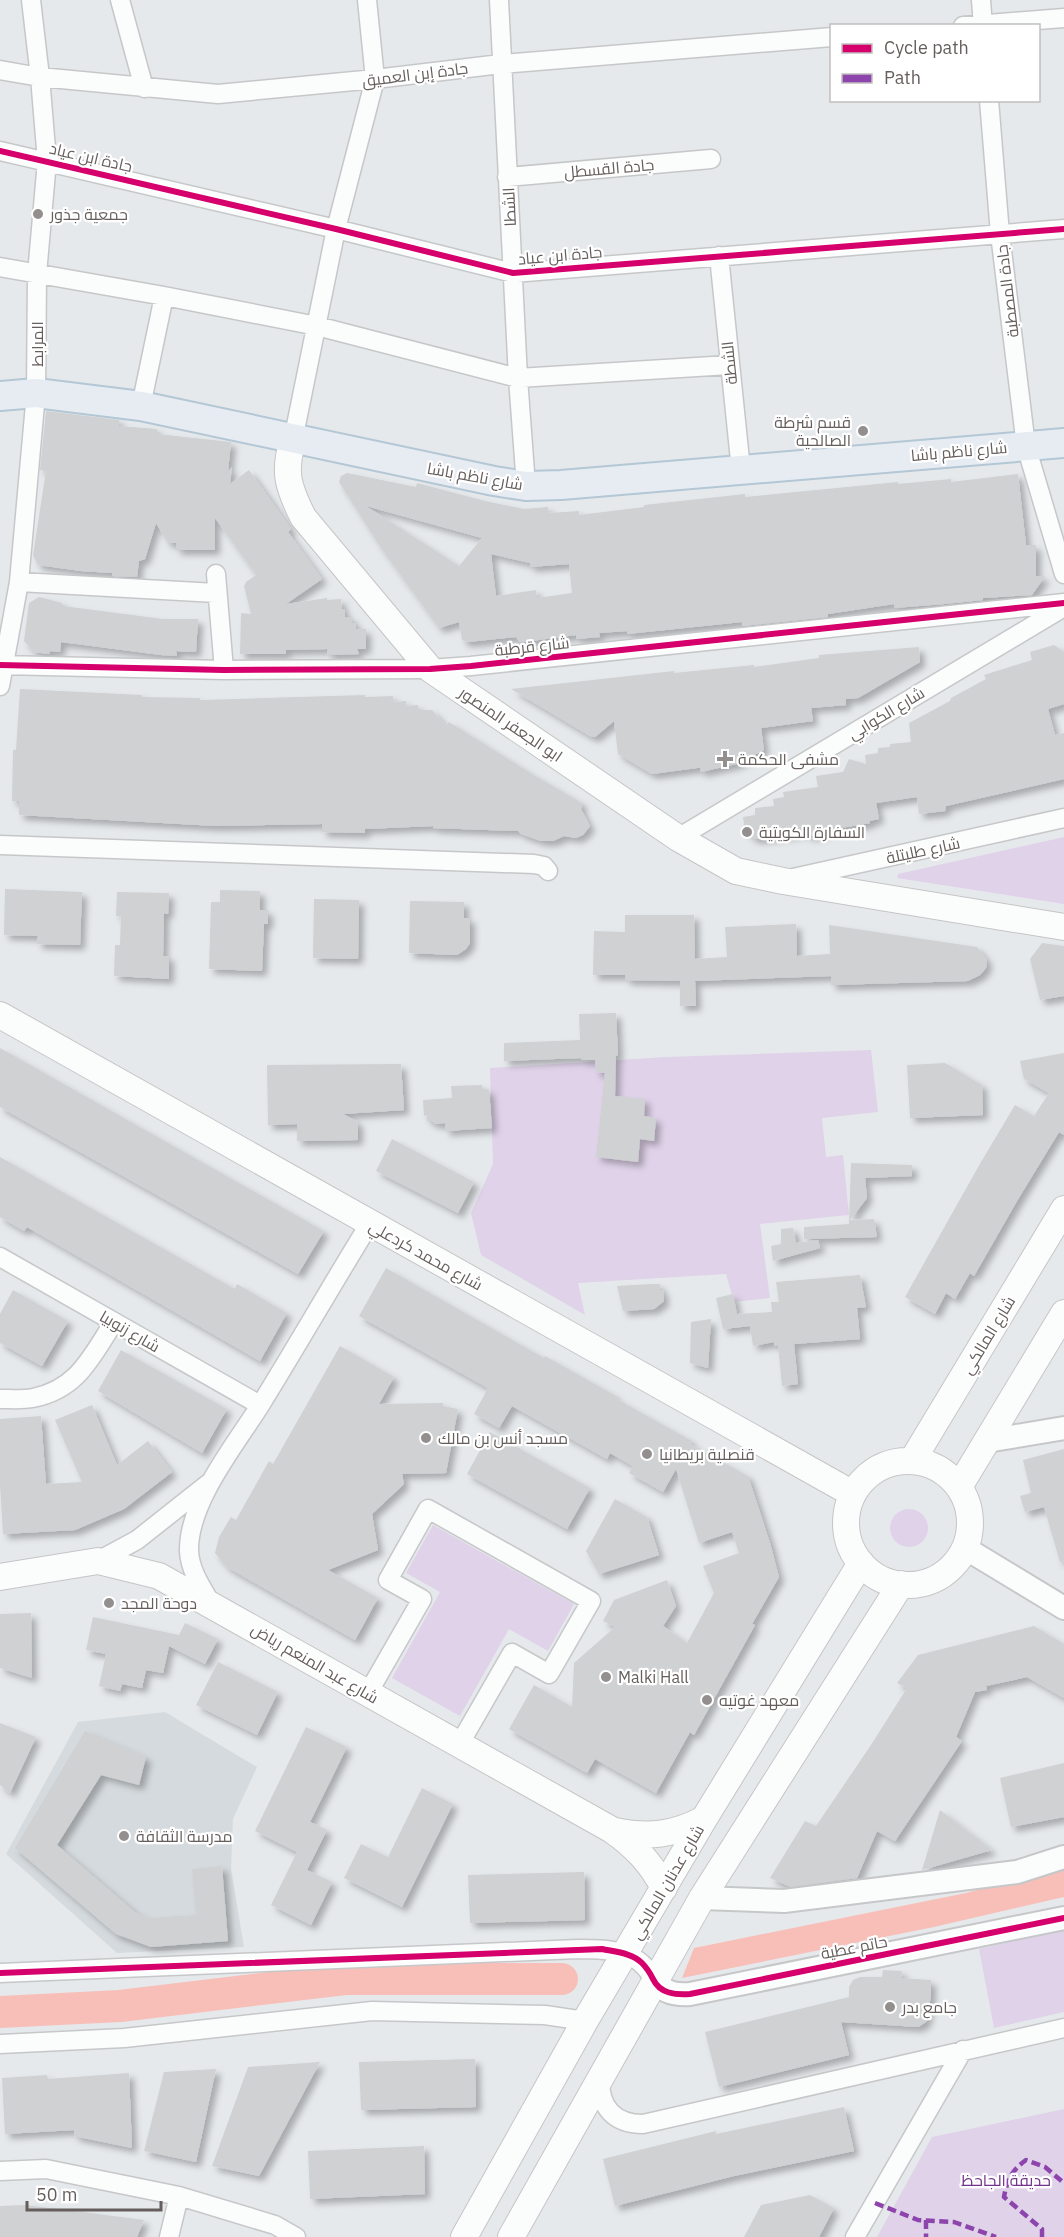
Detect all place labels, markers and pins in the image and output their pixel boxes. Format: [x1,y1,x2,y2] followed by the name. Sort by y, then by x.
[49,204,128,224] place label: جمعية جذور
[31,207,45,221] marker: جمعية جذور
[774,412,851,450] place label: قسم شرطة الصالحية
[856,424,870,438] marker: قسم شرطة الصالحية
[738,749,839,770] place label: مشفى الحكمة
[716,750,734,768] marker: مشفى الحكمة
[759,822,865,842] place label: السفارة الكويتية
[740,825,754,839] marker: السفارة الكويتية
[438,1428,568,1449] place label: مسجد أنس بن مالك
[419,1431,433,1445] marker: مسجد أنس بن مالك
[659,1444,755,1464] place label: قنصلية بريطانيا
[640,1447,654,1461] marker: قنصلية بريطانيا
[121,1593,197,1613] place label: دوحة المجد
[102,1596,116,1610] marker: دوحة المجد
[618,1667,689,1687] place label: Malki Hall
[599,1670,613,1684] marker: Malki Hall
[719,1690,799,1711] place label: معهد غوتيه
[700,1693,714,1707] marker: معهد غوتيه
[136,1826,233,1846] place label: مدرسة الثقافة
[117,1829,131,1843] marker: مدرسة الثقافة
[901,1997,957,2019] place label: جامع بدر
[883,2000,897,2014] marker: جامع بدر

